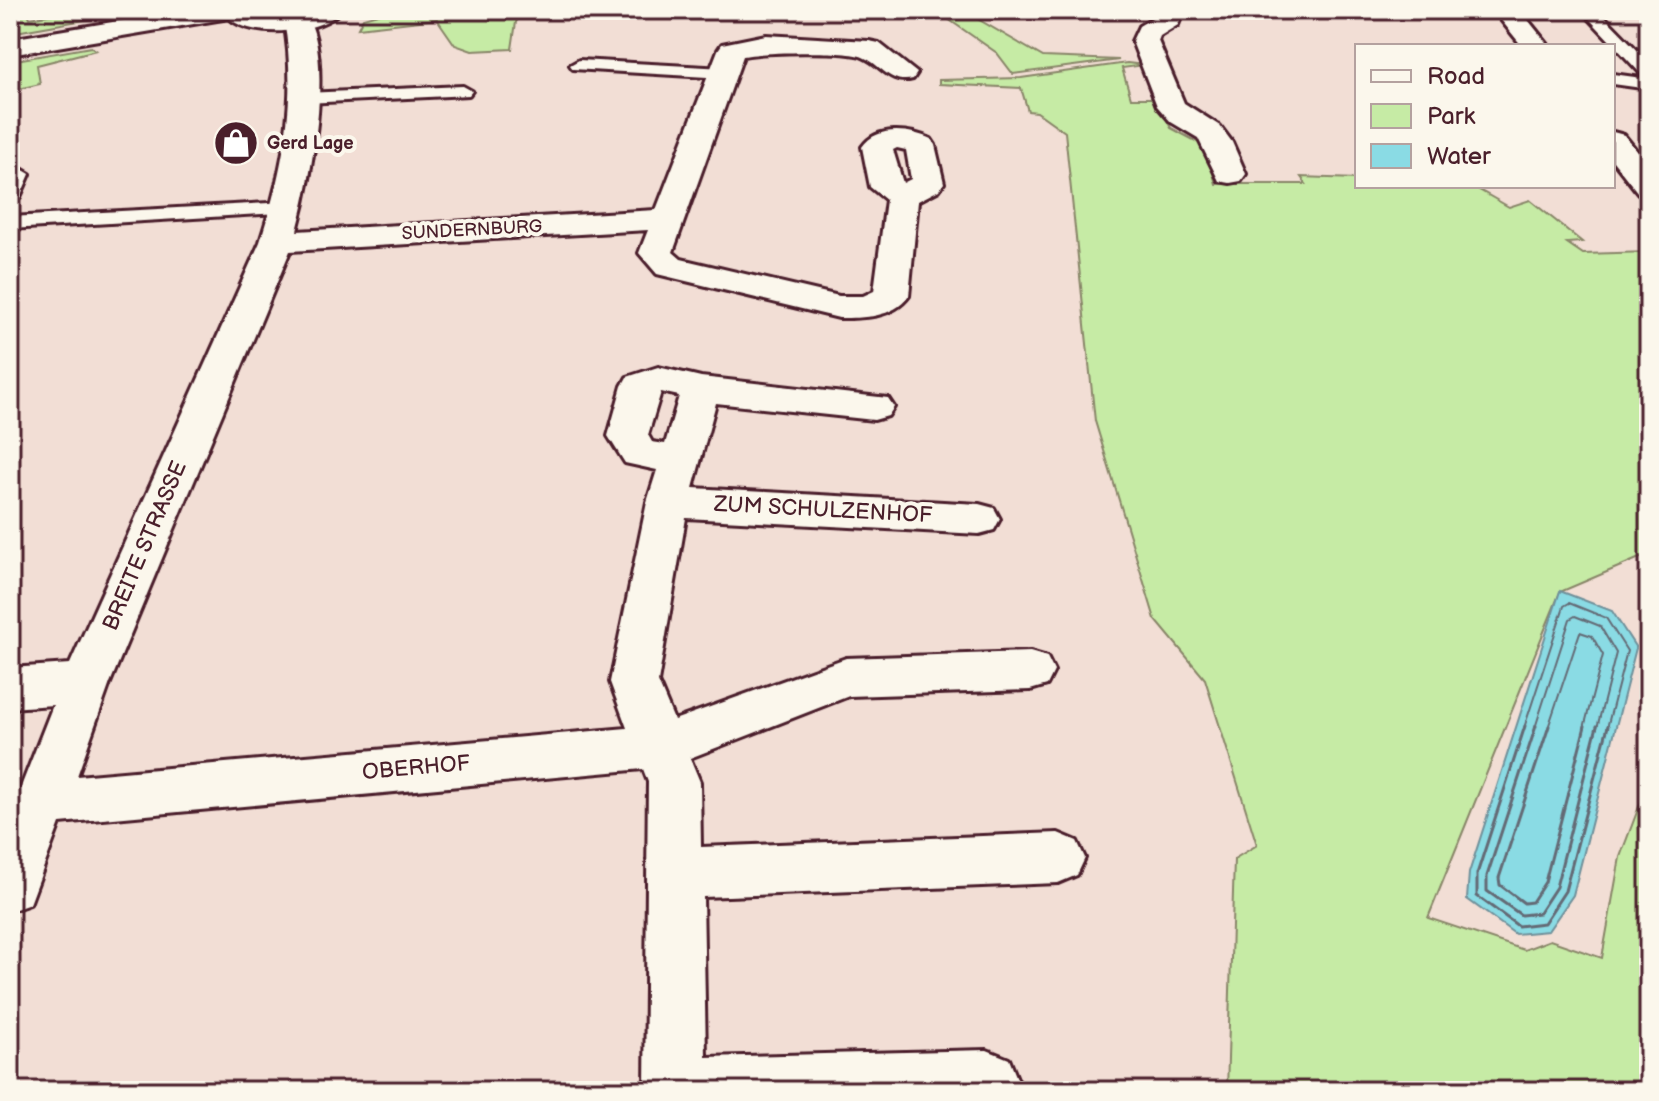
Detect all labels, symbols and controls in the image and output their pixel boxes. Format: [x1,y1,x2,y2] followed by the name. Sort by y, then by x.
[1355,44,1615,188] legend
[1427,62,1485,91] text: Road
[1427,102,1475,131] text: Park
[212,119,260,167] shop icon: Gerd Lage
[267,133,354,154] place label: Gerd Lage
[1427,142,1491,171] text: Water
[401,216,543,244] street label: SUNDERNBURG
[97,457,193,635] street label: BREITE STRASSE
[712,491,934,529] street label: ZUM SCHULZENHOF
[361,750,472,786] street label: OBERHOF

